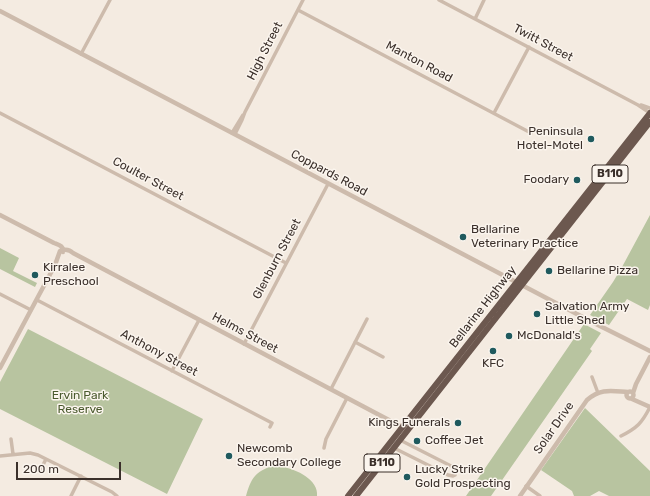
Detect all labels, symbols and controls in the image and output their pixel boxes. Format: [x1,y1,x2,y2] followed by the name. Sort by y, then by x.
[244,19,286,83] street label: High Street
[511,21,575,65] street label: Twitt Street
[383,38,455,86] street label: Manton Road
[517,125,583,153] place label: Peninsula Hotel-Motel
[586,134,596,144] marker: Peninsula Hotel-Motel
[288,147,370,199] street label: Coppards Road
[110,154,186,204] street label: Coulter Street
[592,165,628,183] road number: B110
[523,173,569,187] place label: Foodary
[572,175,582,185] marker: Foodary
[250,216,304,302] street label: Glenburn Street
[471,223,578,251] place label: Bellarine Veterinary Practice
[458,232,468,242] marker: Bellarine Veterinary Practice
[43,261,99,289] place label: Kirralee Preschool
[447,263,519,351] street label: Bellarine Highway
[557,264,638,278] place label: Bellarine Pizza
[544,266,554,276] marker: Bellarine Pizza
[30,270,40,280] marker: Kirralee Preschool
[545,300,629,328] place label: Salvation Army Little Shed
[532,309,542,319] marker: Salvation Army Little Shed
[210,310,280,356] street label: Helms Street
[118,327,200,379] street label: Anthony Street
[517,329,581,343] place label: McDonald's
[504,331,514,341] marker: McDonald's
[488,346,498,356] marker: KFC
[482,357,504,371] place label: KFC
[52,389,108,417] park label: Ervin Park Reserve
[531,399,577,457] street label: Solar Drive
[368,416,450,430] place label: Kings Funerals
[453,418,463,428] marker: Kings Funerals
[425,434,483,448] place label: Coffee Jet
[412,436,422,446] marker: Coffee Jet
[237,442,341,470] place label: Newcomb Secondary College
[224,451,234,461] marker: Newcomb Secondary College
[18,454,123,480] scale bar
[364,454,400,472] road number: B110
[23,462,59,476] text: 200 m
[415,463,511,491] place label: Lucky Strike Gold Prospecting
[402,472,412,482] marker: Lucky Strike Gold Prospecting

